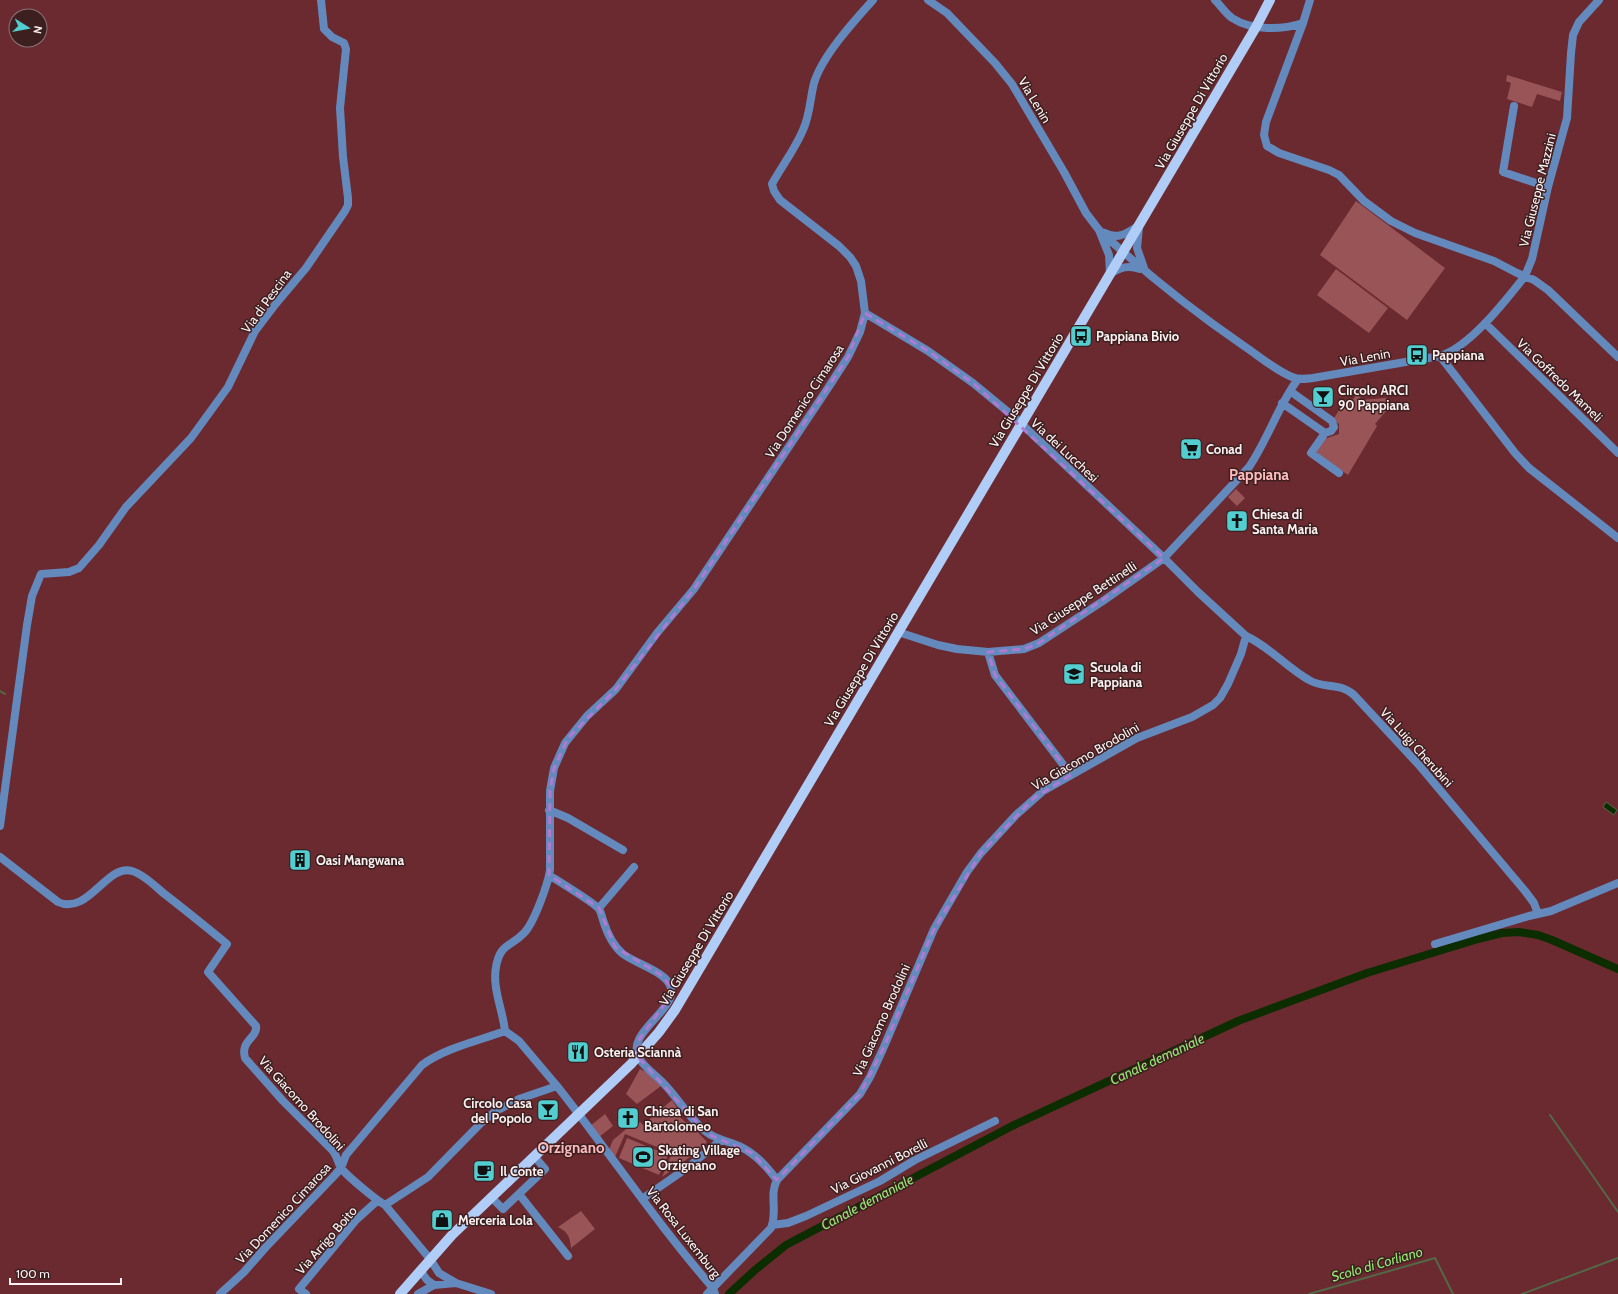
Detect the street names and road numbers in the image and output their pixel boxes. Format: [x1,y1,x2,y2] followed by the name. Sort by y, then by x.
[1151,50,1231,172] street label: Via Giuseppe Di Vittorio
[1015,74,1055,126] street label: Via Lenin
[1515,132,1559,248] street label: Via Giuseppe Mazzini
[238,265,295,336] street label: Via di Pescina
[985,330,1067,450] street label: Via Giuseppe Di Vittorio
[1514,335,1606,425] street label: Via Goffredo Mameli
[761,340,847,461] street label: Via Domenico Cimarosa
[1339,345,1391,369] street label: Via Lenin
[1028,415,1102,485] street label: Via dei Lucchesi
[1027,558,1139,638] street label: Via Giuseppe Bettinelli
[820,609,902,729] street label: Via Giuseppe Di Vittorio
[1377,704,1457,790] street label: Via Luigi Cherubini
[1028,719,1142,793] street label: Via Giacomo Brodolini
[655,888,737,1008] street label: Via Giuseppe Di Vittorio
[849,961,913,1079] street label: Via Giacomo Brodolini
[255,1053,349,1153] street label: Via Giacomo Brodolini
[828,1135,930,1197] street label: Via Giovanni Borelli
[232,1159,335,1267] street label: Via Domenico Cimarosa
[643,1183,725,1281] street label: Via Rosa Luxemburg
[292,1203,360,1277] street label: Via Arrigo Boito

